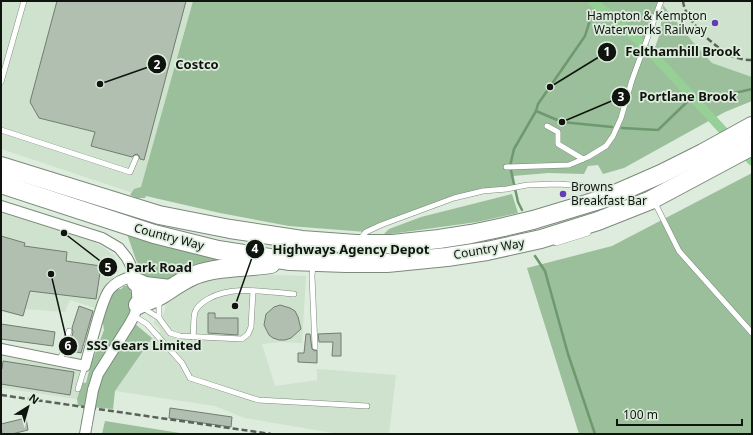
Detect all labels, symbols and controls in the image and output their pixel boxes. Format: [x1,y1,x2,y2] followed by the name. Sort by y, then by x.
[587,7,708,38] place label: Hampton & Kempton Waterworks Railway
[710,18,720,28] marker: Hampton & Kempton Waterworks Railway
[597,39,748,64] callout: Felthamhill Brook
[625,42,742,60] text: Felthamhill Brook
[604,43,610,60] text: 1
[147,52,227,77] callout: Costco
[175,55,219,73] text: Costco
[154,56,161,73] text: 2
[611,84,745,109] callout: Portlane Brook
[639,87,738,105] text: Portlane Brook
[618,88,625,105] text: 3
[571,178,647,209] place label: Browns Breakfast Bar
[558,189,568,199] marker: Browns Breakfast Bar
[132,219,207,254] street label: Country Way
[452,234,527,263] street label: Country Way
[245,237,438,262] callout: Highways Agency Depot
[252,240,259,257] text: 4
[273,240,430,258] text: Highways Agency Depot
[98,255,200,280] callout: Park Road
[126,258,192,276] text: Park Road
[105,259,112,276] text: 5
[58,333,209,358] callout: SSS Gears Limited
[87,336,201,354] text: SSS Gears Limited
[65,337,72,354] text: 6
[8,387,48,427] north arrow
[26,390,42,407] text: N
[617,401,742,427] scale bar
[623,406,658,423] text: 100 m

